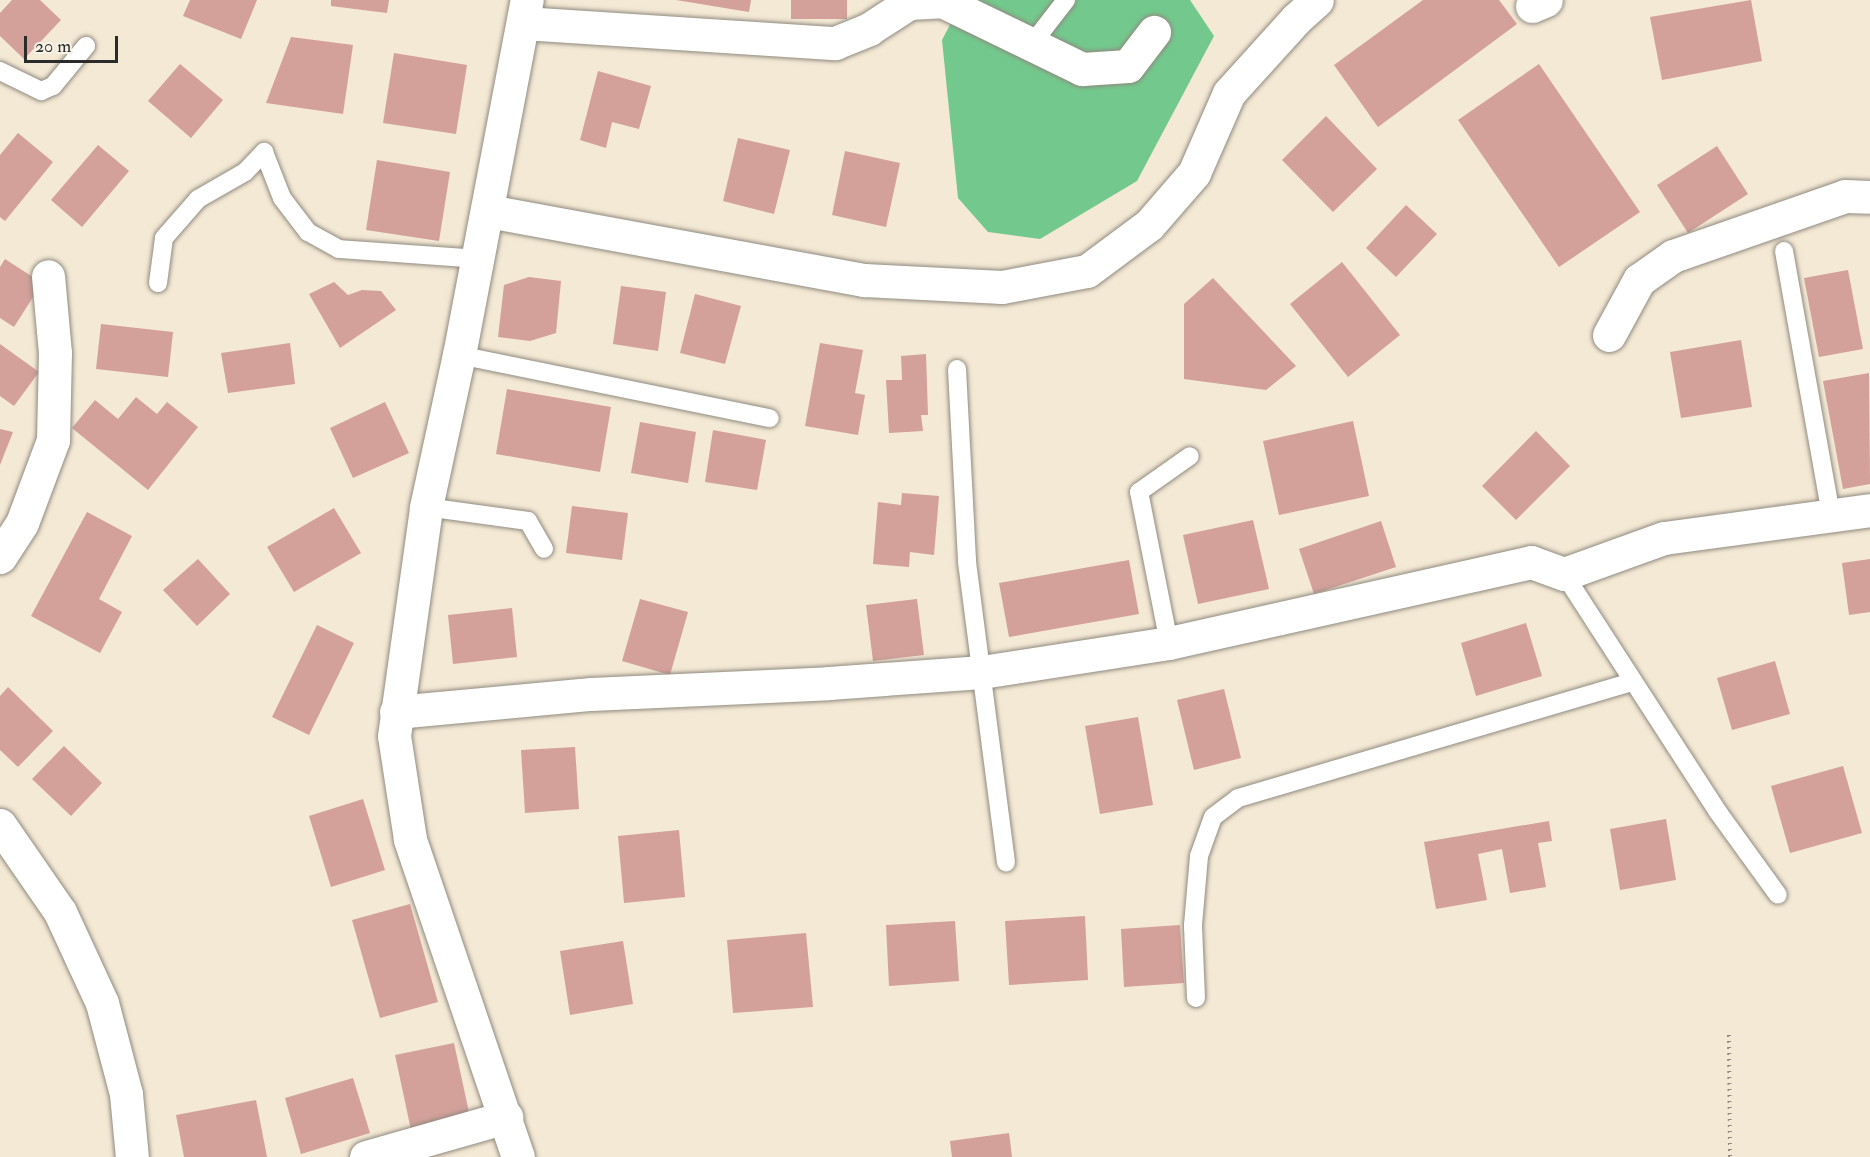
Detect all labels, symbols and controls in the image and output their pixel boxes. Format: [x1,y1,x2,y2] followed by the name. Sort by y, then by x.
[27,24,122,62] scale bar
[35,35,71,58] text: 20 m

